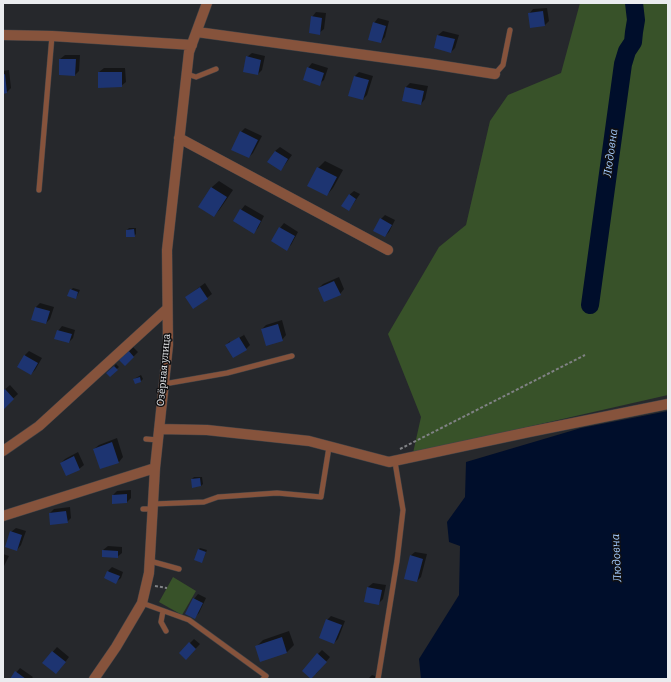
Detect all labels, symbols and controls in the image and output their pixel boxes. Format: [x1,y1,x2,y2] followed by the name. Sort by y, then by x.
[601,128,621,178] water label: Людовна
[155,333,173,407] street label: Озёрная улица
[609,533,625,583] water label: Людовна

